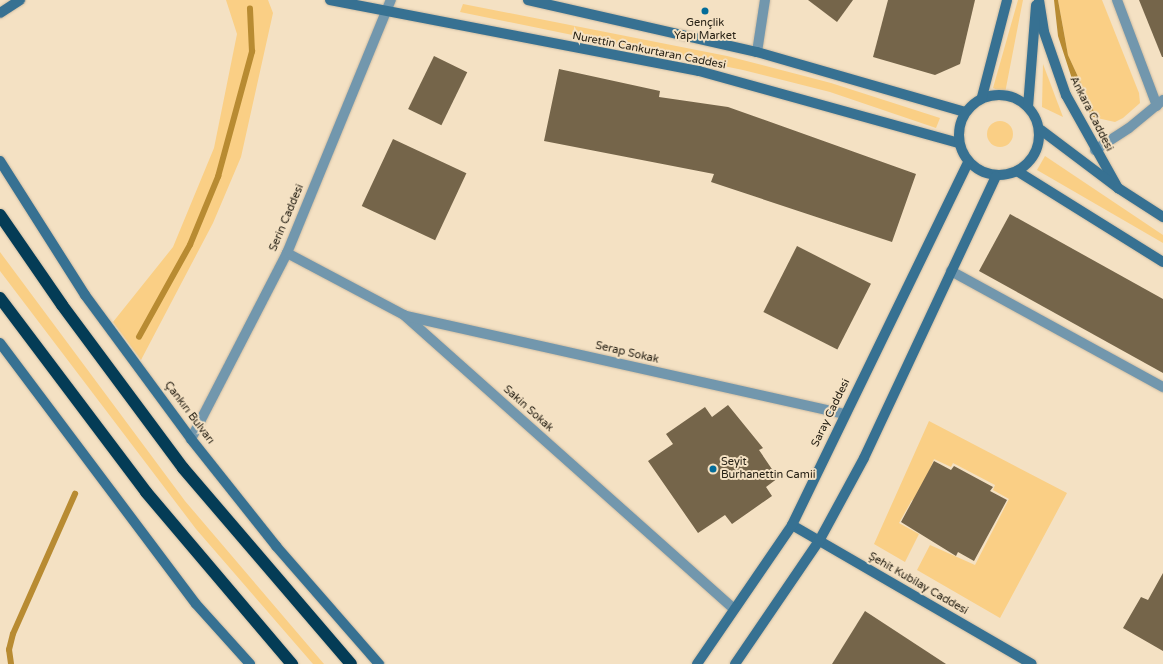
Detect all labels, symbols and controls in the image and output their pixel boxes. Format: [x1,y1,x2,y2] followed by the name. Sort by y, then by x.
[700,6,710,16] marker: Gençlik Yapı Market
[674,17,736,43] place label: Gençlik Yapı Market
[571,30,727,72] street label: Nurettin Cankurtaran Caddesi
[1066,74,1116,154] street label: Ankara Caddesi
[267,183,307,253] street label: Serin Caddesi
[594,339,660,367] street label: Serap Sokak
[809,377,853,449] street label: Saray Caddesi
[161,379,217,447] street label: Çankırı Bulvarı
[500,383,556,435] street label: Sakin Sokak
[721,456,815,482] place label: Seyit Burhanettin Camii
[708,464,718,474] marker: Seyit Burhanettin Camii
[866,550,970,618] street label: Şehit Kubilay Caddesi

